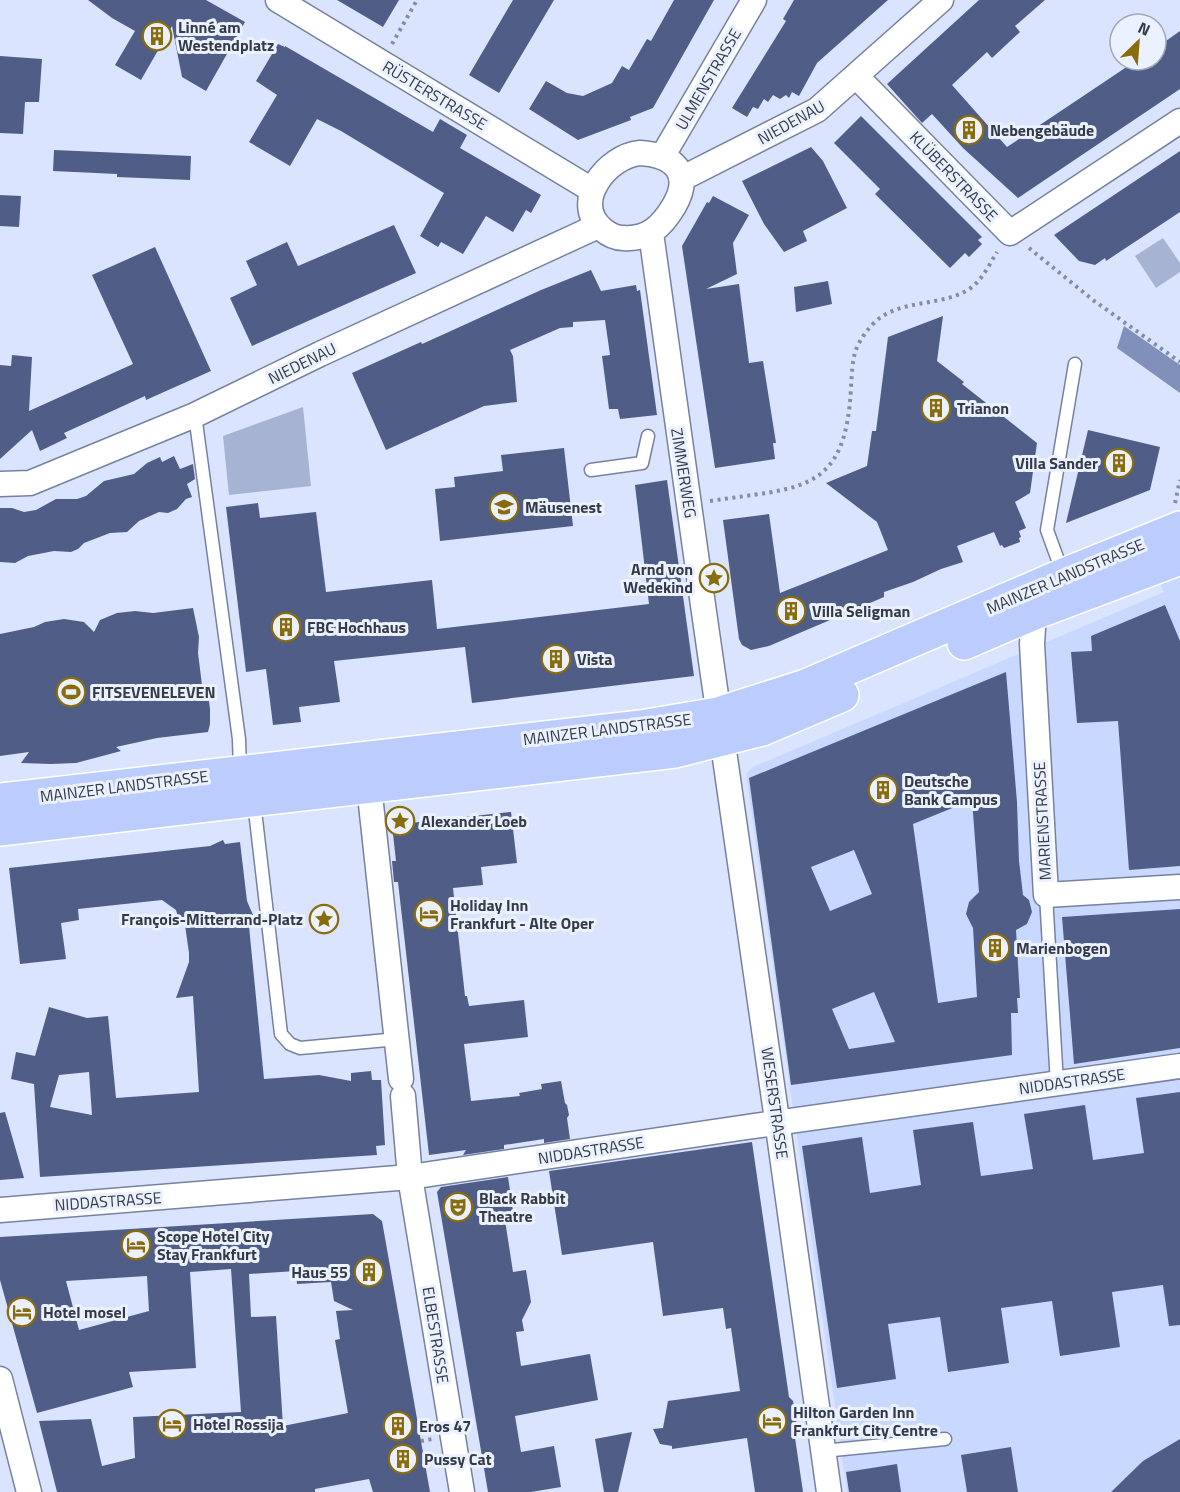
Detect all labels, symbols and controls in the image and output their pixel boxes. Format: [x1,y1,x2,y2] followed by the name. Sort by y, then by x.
[1108,12,1168,72] north arrow
[178,15,274,57] place label: Linné am Westendplatz
[1134,15,1154,42] text: N
[141,20,173,52] building icon: Linné am Westendplatz
[669,24,747,134] street label: ULMENSTRASSE
[378,54,492,136] street label: RÜSTERSTRASSE
[753,94,829,150] street label: NIEDENAU
[953,114,985,146] building icon: Nebengebäude
[990,118,1094,142] place label: Nebengebäude
[904,125,1004,227] street label: KLÜBERSTRASSE
[264,336,340,390] street label: NIEDENAU
[920,392,952,424] building icon: Trianon
[957,396,1009,420] place label: Trianon
[665,426,703,520] street label: ZIMMERWEG
[1103,447,1135,479] building icon: Villa Sander
[1015,451,1098,475] place label: Villa Sander
[488,491,520,523] school or university icon: Mäusenest
[525,495,602,519] place label: Mäusenest
[982,532,1148,620] street label: MAINZER LANDSTRASSE
[623,557,693,599] place label: Arnd von Wedekind
[698,562,730,594] place icon: Arnd von Wedekind
[775,595,807,627] building icon: Villa Seligman
[812,599,910,623] place label: Villa Seligman
[270,611,302,643] building icon: FBC Hochhaus
[307,615,406,639] place label: FBC Hochhaus
[540,643,572,675] building icon: Vista
[577,647,612,671] place label: Vista
[55,676,87,708] sports icon: FITSEVENELEVEN
[92,680,216,704] place label: FITSEVENELEVEN
[522,707,693,751] street label: MAINZER LANDSTRASSE
[1027,761,1057,881] street label: MARIENSTRASSE
[39,764,210,808] street label: MAINZER LANDSTRASSE
[904,769,998,811] place label: Deutsche Bank Campus
[867,774,899,806] building icon: Deutsche Bank Campus
[384,805,416,837] place icon: Alexander Loeb
[421,809,527,833] place label: Alexander Loeb
[450,893,594,935] place label: Holiday Inn Frankfurt - Alte Oper
[413,898,445,930] hotel icon: Holiday Inn Frankfurt - Alte Oper
[308,903,340,935] place icon: François-Mitterrand-Platz
[121,907,303,931] place label: François-Mitterrand-Platz
[979,932,1011,964] building icon: Marienbogen
[1016,936,1108,960] place label: Marienbogen
[755,1045,795,1161] street label: WESERSTRASSE
[1017,1062,1127,1100] street label: NIDDASTRASSE
[536,1130,646,1170] street label: NIDDASTRASSE
[54,1185,162,1217] street label: NIDDASTRASSE
[479,1186,566,1228] place label: Black Rabbit Theatre
[442,1191,474,1223] theatre icon: Black Rabbit Theatre
[157,1224,269,1266] place label: Scope Hotel City Stay Frankfurt
[120,1229,152,1261] hotel icon: Scope Hotel City Stay Frankfurt
[353,1256,385,1288] building icon: Haus 55
[291,1260,348,1284] place label: Haus 55
[417,1285,456,1385] street label: ELBESTRASSE
[6,1296,38,1328] hotel icon: Hotel mosel
[43,1300,126,1324] place label: Hotel mosel
[793,1400,938,1442] place label: Hilton Garden Inn Frankfurt City Centre
[756,1405,788,1437] hotel icon: Hilton Garden Inn Frankfurt City Centre
[156,1408,188,1440] hotel icon: Hotel Rossija
[382,1410,414,1442] building icon: Eros 47
[193,1412,284,1436] place label: Hotel Rossija
[419,1414,471,1438] place label: Eros 47
[387,1443,419,1475] building icon: Pussy Cat
[424,1447,492,1471] place label: Pussy Cat

